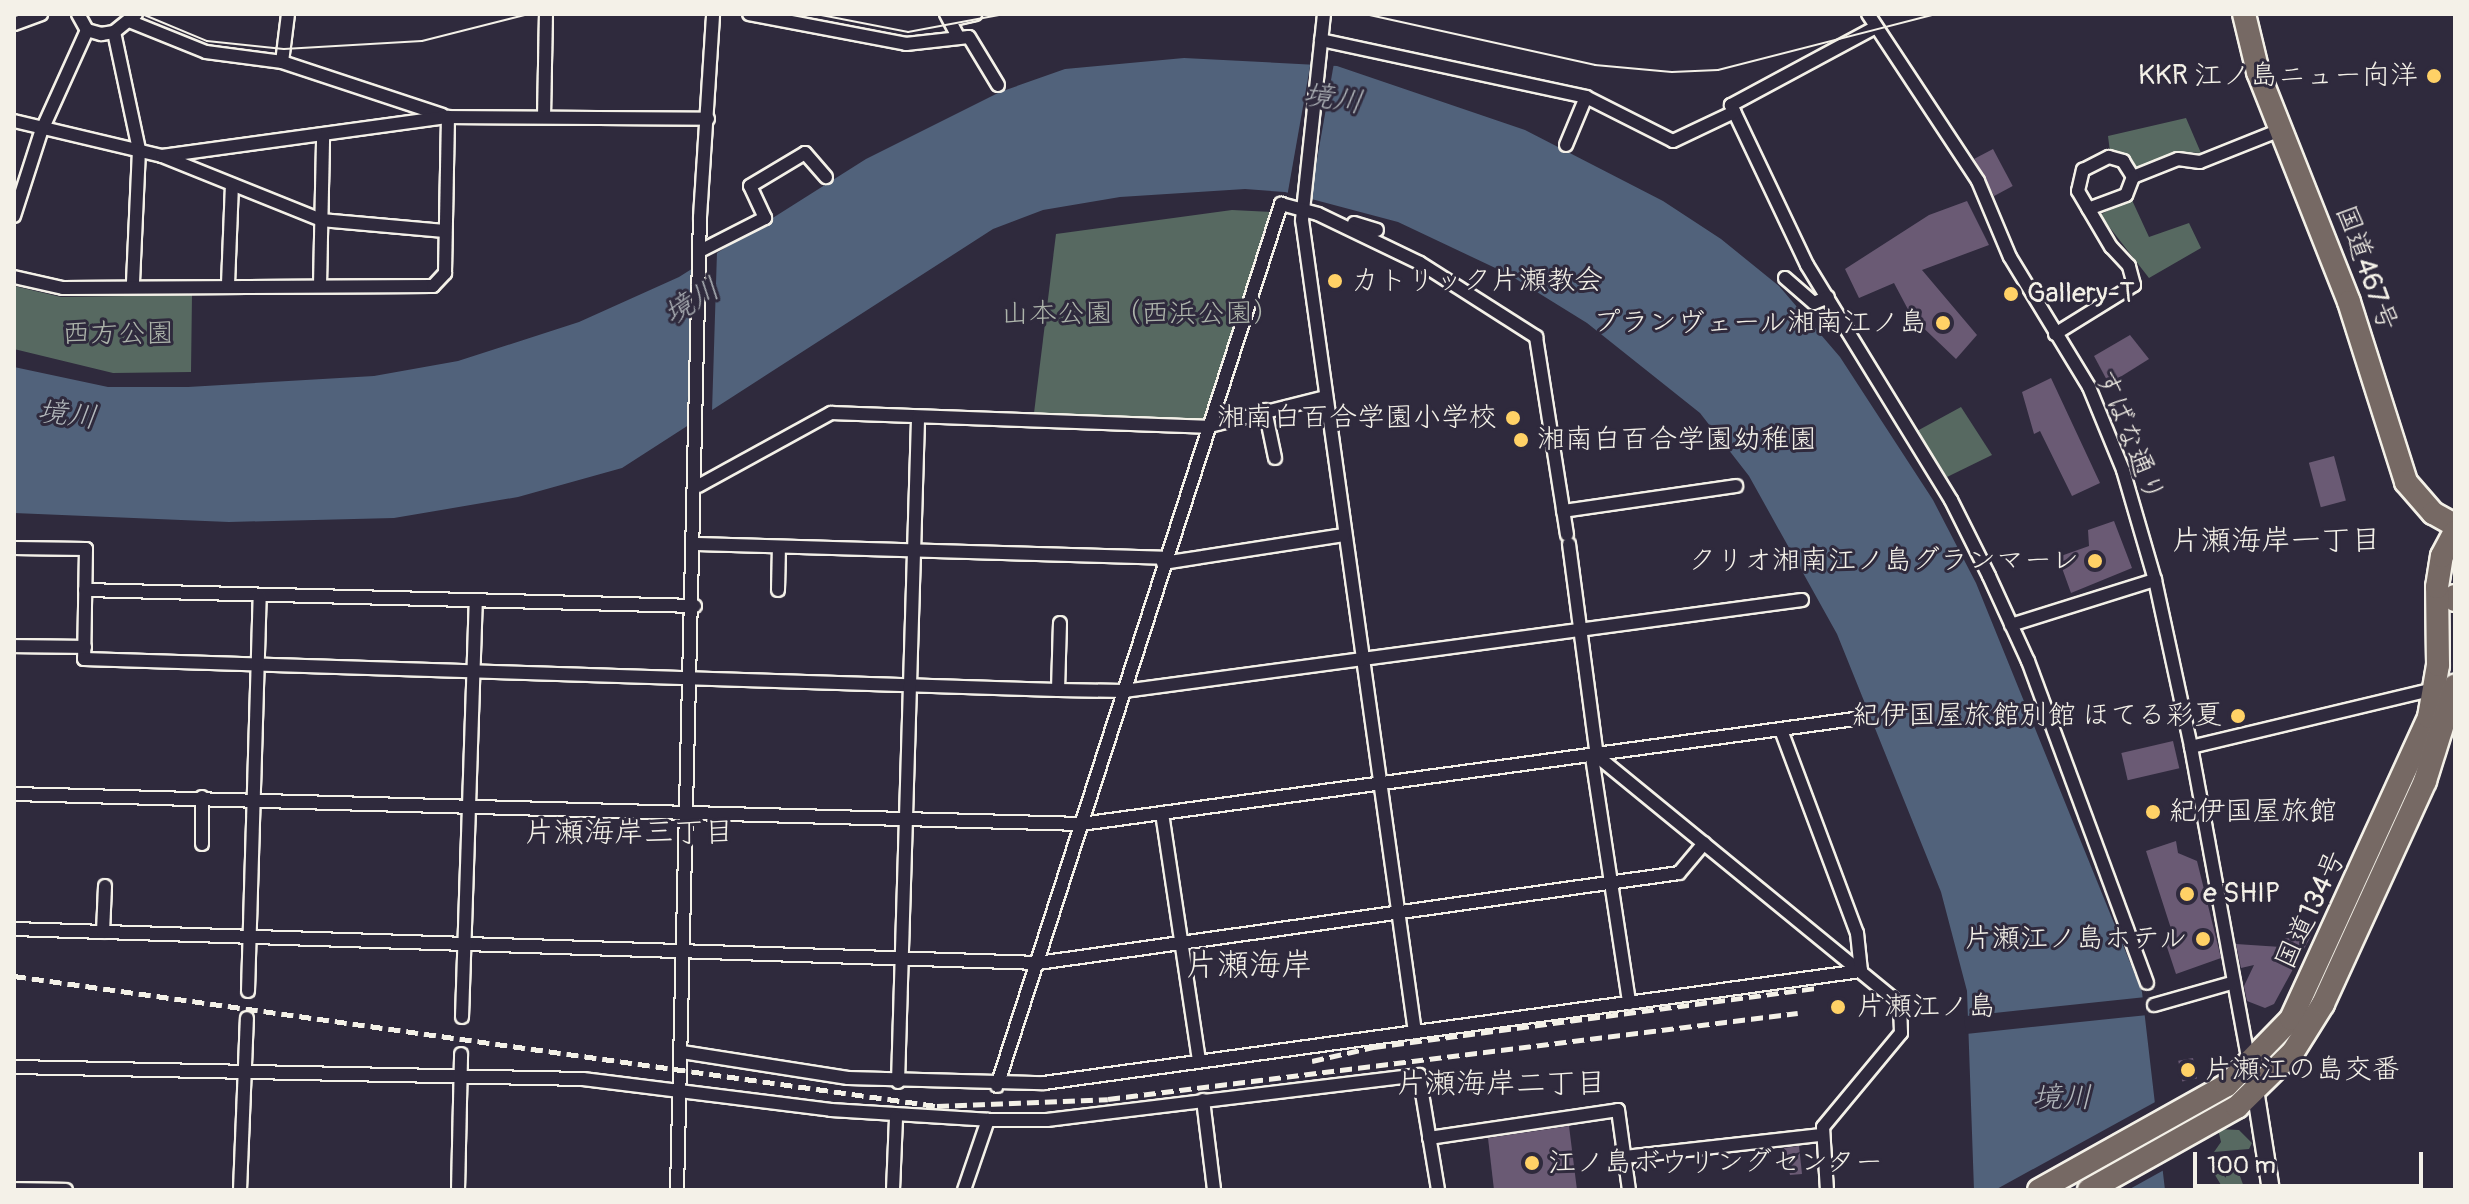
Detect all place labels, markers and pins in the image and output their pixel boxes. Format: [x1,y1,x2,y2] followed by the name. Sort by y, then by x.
[2138,59,2418,93] place label: KKR 江ノ島ニュー向洋
[2425,67,2443,85] marker: KKR 江ノ島ニュー向洋
[1351,264,1603,298] place label: カトリック片瀬教会
[1326,272,1344,290] marker: カトリック片瀬教会
[2027,277,2135,311] place label: Gallery-T
[2002,285,2020,303] marker: Gallery-T
[1591,306,1927,340] place label: プランヴェール湘南江ノ島
[1934,314,1952,332] marker: プランヴェール湘南江ノ島
[1217,401,1497,435] place label: 湘南白百合学園小学校
[1504,409,1522,427] marker: 湘南白百合学園小学校
[1537,423,1817,457] place label: 湘南白百合学園幼稚園
[1512,431,1530,449] marker: 湘南白百合学園幼稚園
[1687,544,2079,578] place label: クリオ湘南江ノ島グランマーレ
[2086,552,2104,570] marker: クリオ湘南江ノ島グランマーレ
[1852,699,2222,733] place label: 紀伊国屋旅館別館 ほてる彩夏
[2229,707,2247,725] marker: 紀伊国屋旅館別館 ほてる彩夏
[2169,795,2337,829] place label: 紀伊国屋旅館
[2144,803,2162,821] marker: 紀伊国屋旅館
[2203,877,2280,911] place label: e SHIP
[2178,885,2196,903] marker: e SHIP
[1963,922,2187,956] place label: 片瀬江ノ島ホテル
[2194,930,2212,948] marker: 片瀬江ノ島ホテル
[1856,990,1996,1024] place label: 片瀬江ノ島
[1827,996,1849,1018] marker: 片瀬江ノ島
[2204,1053,2400,1087] place label: 片瀬江の島交番
[2179,1061,2197,1079] marker: 片瀬江の島交番
[1548,1146,1884,1180] place label: 江ノ島ボウリングセンター
[1523,1154,1541,1172] marker: 江ノ島ボウリングセンター

